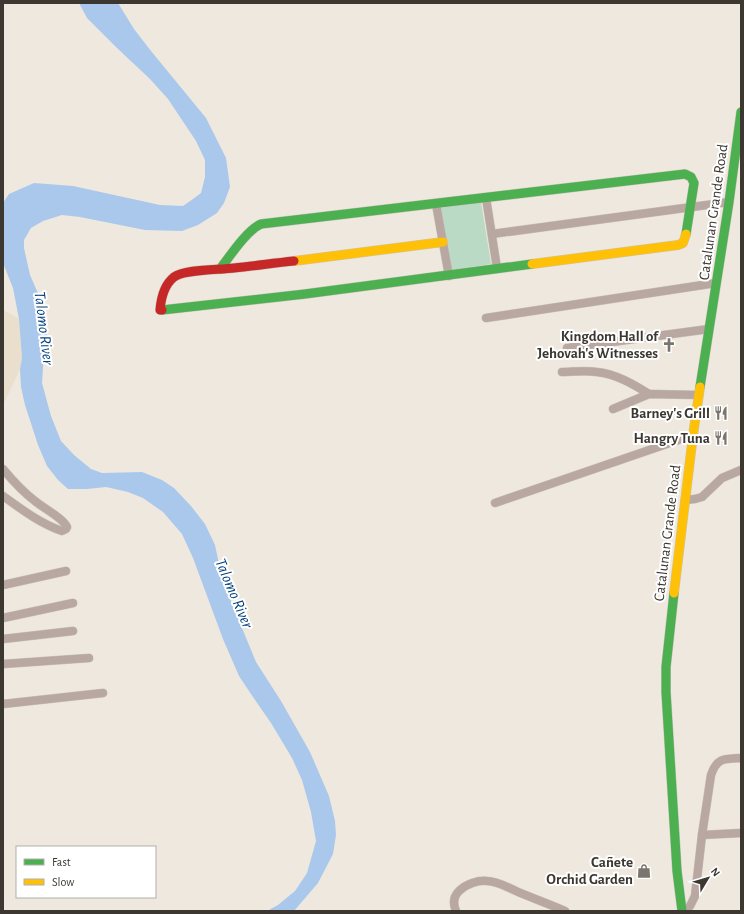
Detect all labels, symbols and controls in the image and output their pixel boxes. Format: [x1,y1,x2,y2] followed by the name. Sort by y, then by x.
[697,143,731,281] street label: Catalunan Grande Road
[32,290,57,367] water label: Talomo River
[537,329,659,361] place label: Kingdom Hall of Jehovah's Witnesses
[661,337,677,353] church icon: Kingdom Hall of Jehovah's Witnesses
[713,405,729,421] restaurant icon: Barney's Grill
[631,406,710,421] place label: Barney's Grill
[713,430,729,446] restaurant icon: Hangry Tuna
[634,431,710,446] place label: Hangry Tuna
[652,464,683,602] street label: Catalunan Grande Road
[212,556,256,631] water label: Talomo River
[16,846,156,898] legend
[546,855,633,887] place label: Cañete Orchid Garden
[52,856,71,868] text: Fast
[688,858,728,898] north arrow
[636,863,652,879] shop icon: Cañete Orchid Garden
[709,866,722,879] text: N
[52,876,74,888] text: Slow

